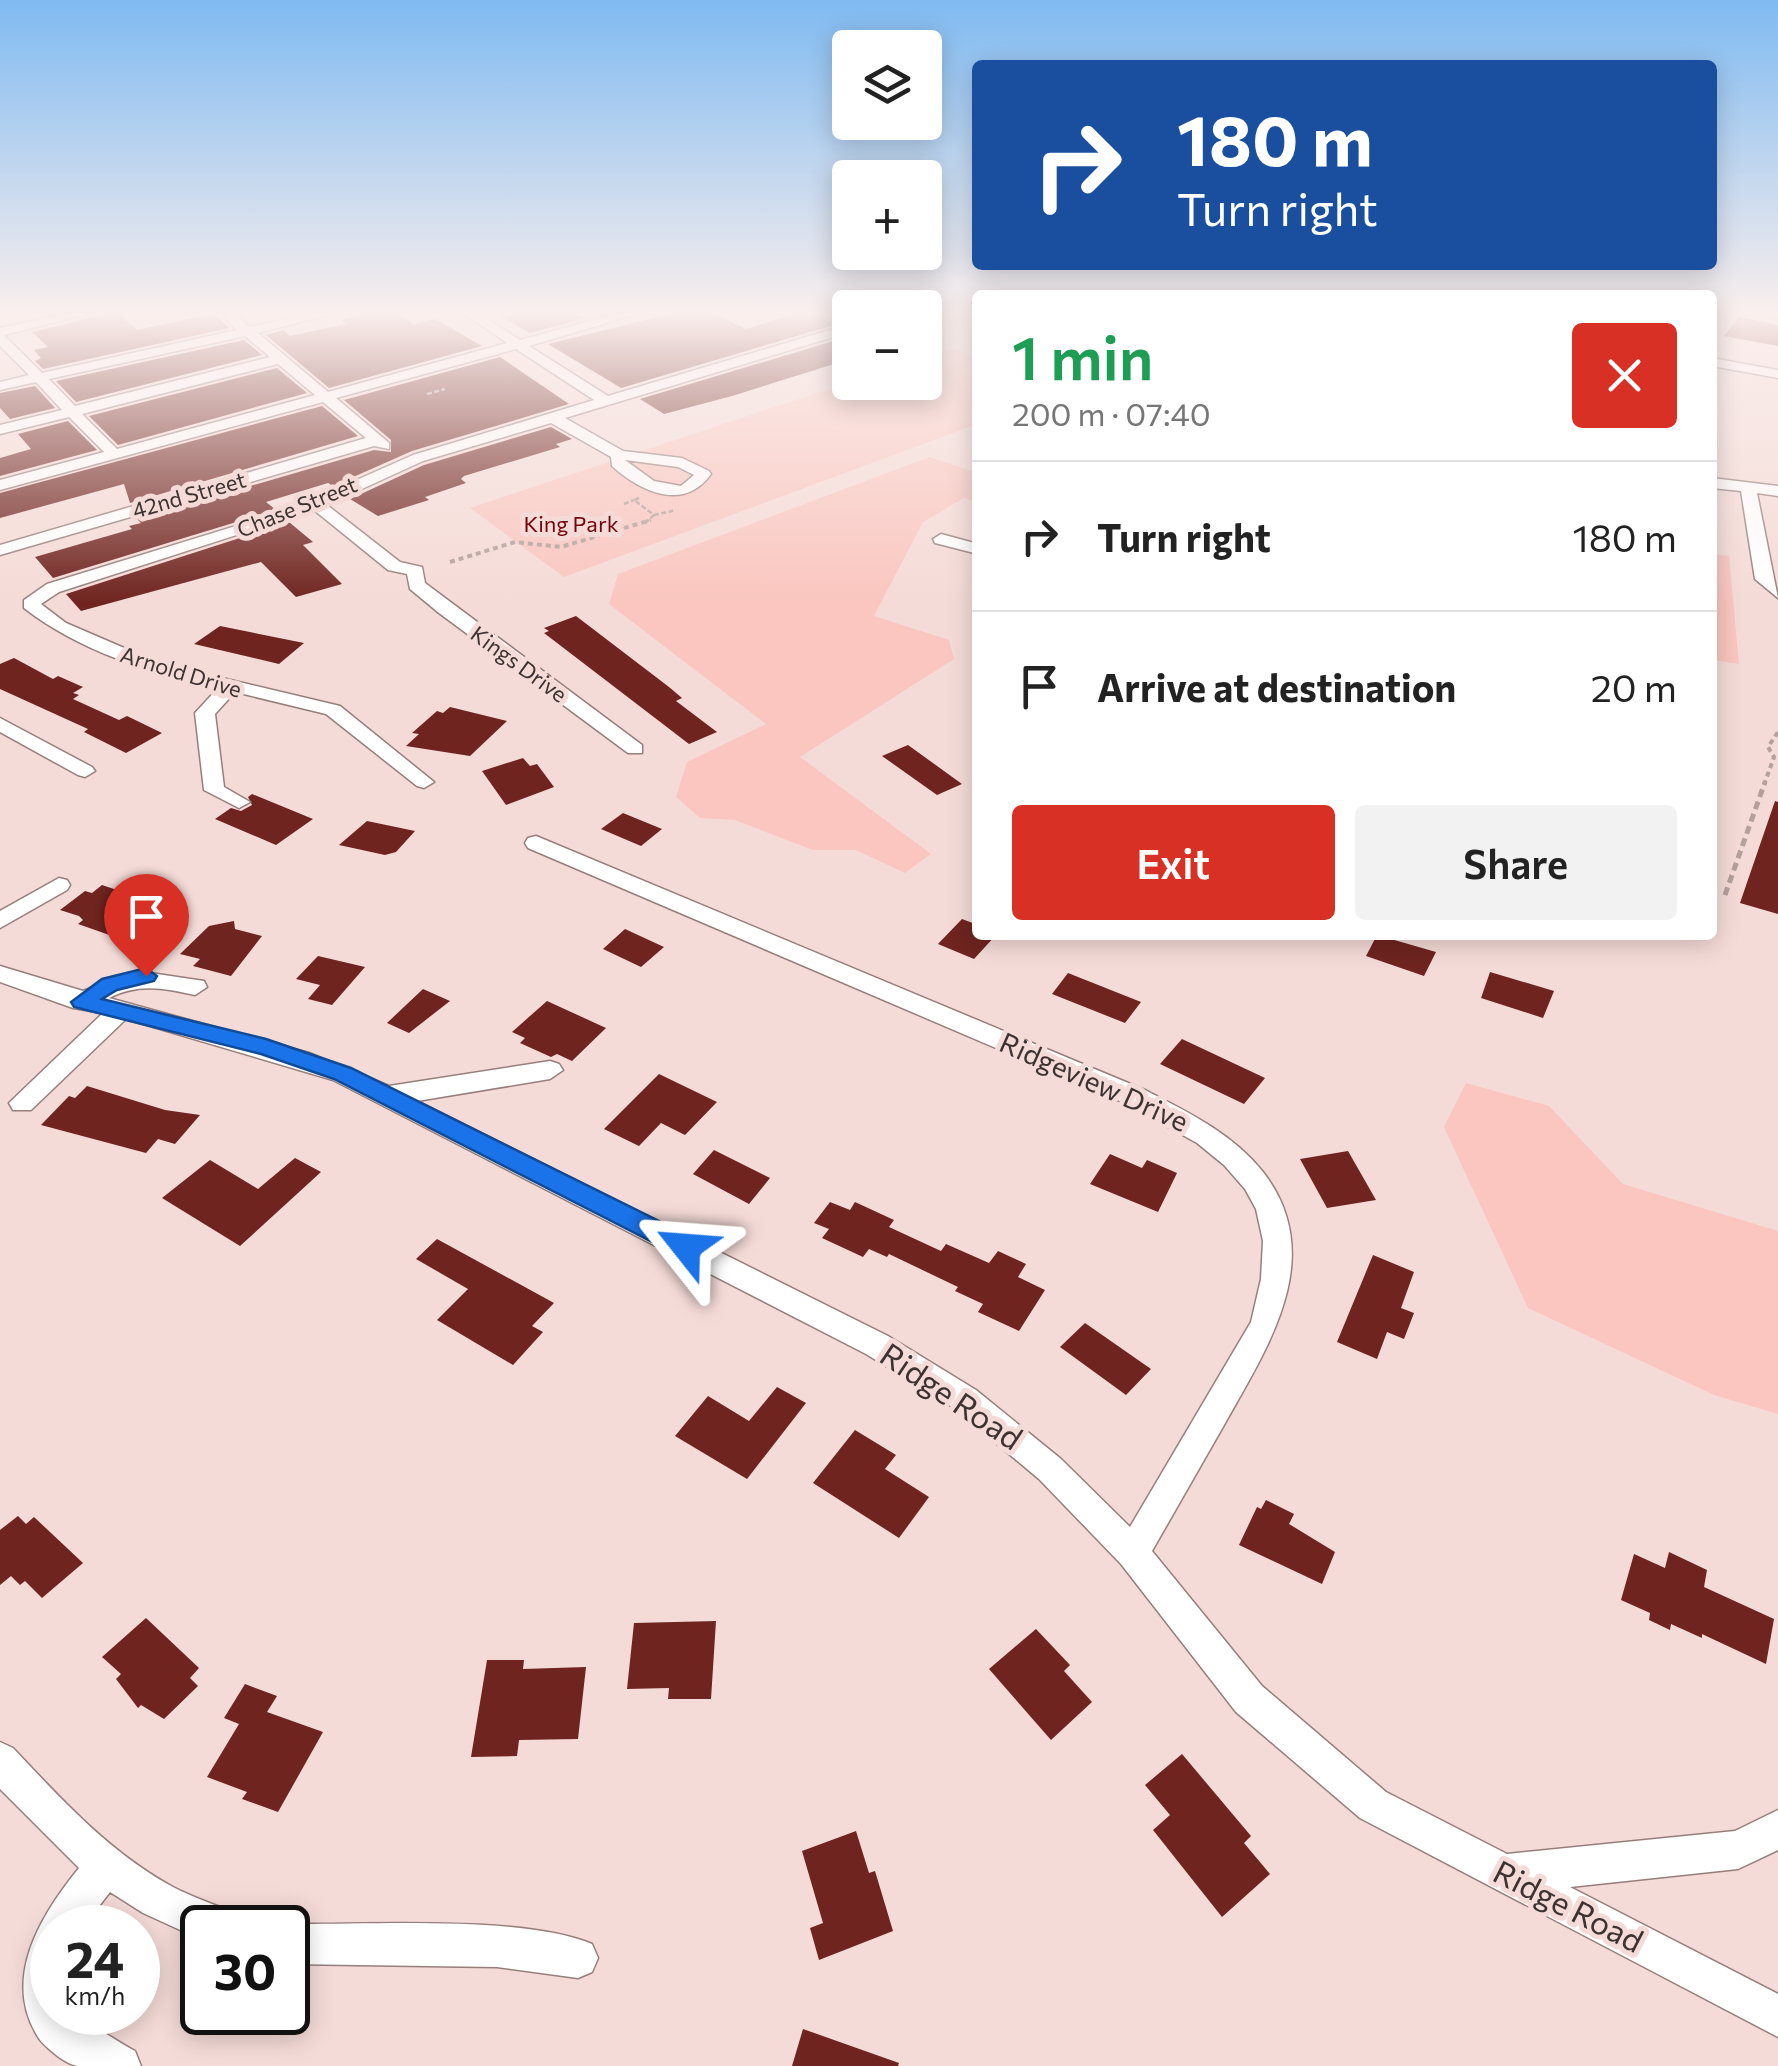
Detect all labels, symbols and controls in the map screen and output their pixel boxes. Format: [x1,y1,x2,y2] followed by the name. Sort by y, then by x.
[832,30,942,400] map controls
[832,30,942,140] button: layers
[1177,95,1373,180] text: 180 m
[1012,100,1142,230] icon: right
[832,160,942,270] button: +
[1177,180,1378,235] text: Turn right
[832,290,942,400] button: −
[1012,319,1153,392] text: 1 min
[1572,323,1677,428] button: close
[1012,393,1211,433] text: 200 m · 07:40
[129,465,249,524] street label: 42nd Street
[233,470,361,543] street label: Chase Street
[1012,509,1067,564] icon: right
[523,510,619,537] park label: King Park
[1097,513,1271,560] text: Turn right
[1572,513,1677,560] text: 180 m
[466,620,573,708] street label: Kings Drive
[117,640,245,703] street label: Arnold Drive
[1012,659,1067,714] icon: arrive
[1097,663,1456,710] text: Arrive at destination
[1591,663,1677,710] text: 20 m
[1012,805,1335,920] button: Exit
[1355,805,1677,920] button: Share
[104,874,189,977] pin
[119,889,174,944] icon: arrive
[995,1024,1194,1138] street label: Ridgeview Drive
[634,1195,738,1299] position arrow
[873,1333,1031,1457] street label: Ridge Road
[1487,1850,1651,1960] street label: Ridge Road
[180,1905,310,2035] speed limit sign: 30
[66,1927,124,1988] text: 24
[65,1980,125,2010] text: km/h

